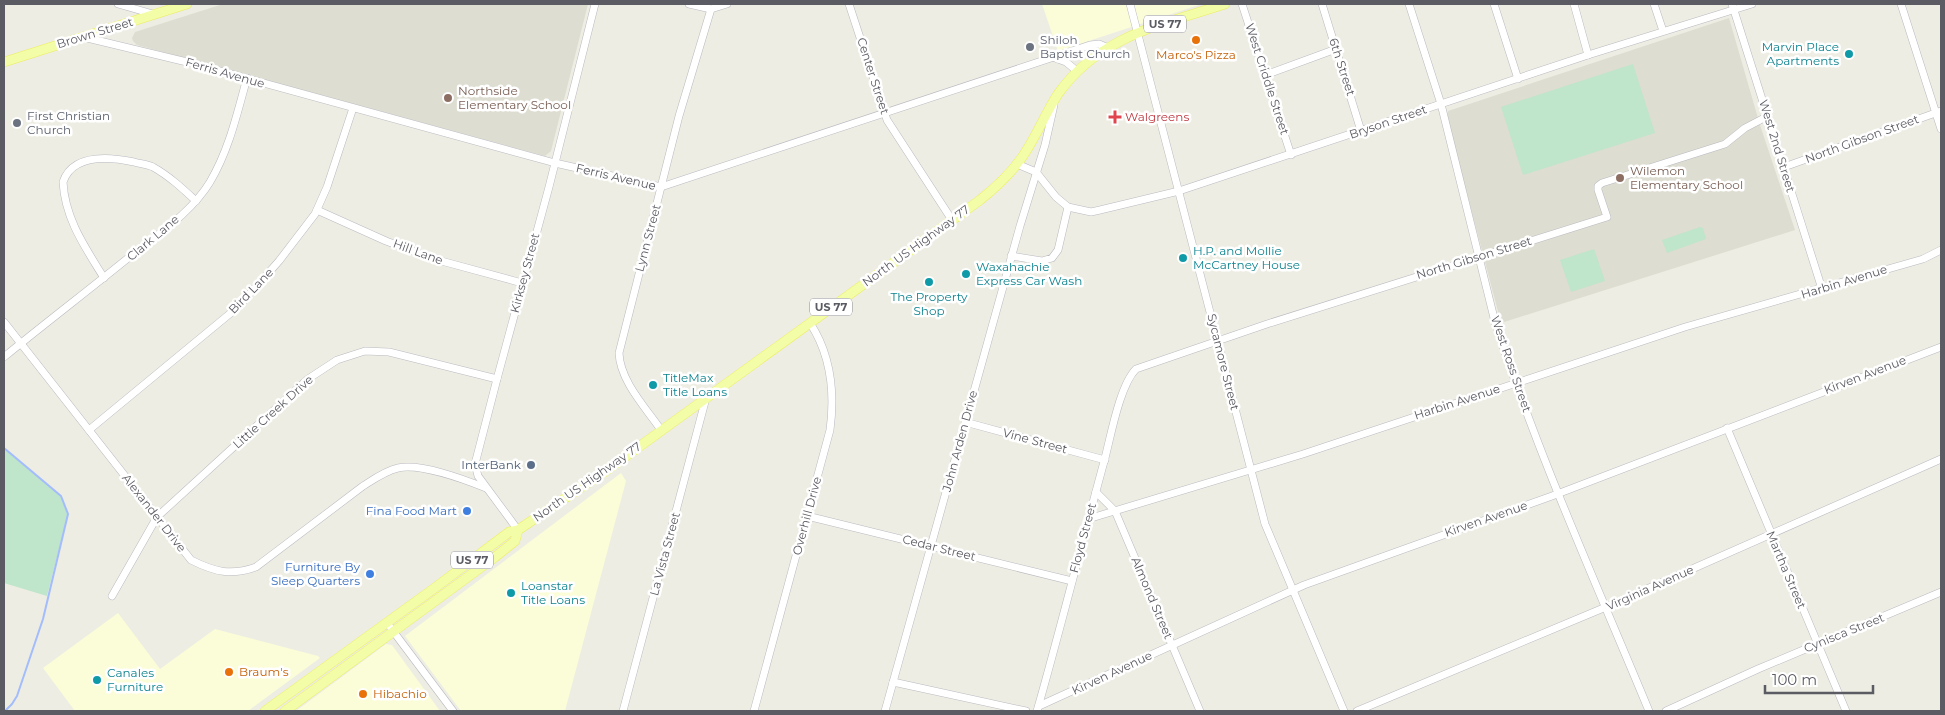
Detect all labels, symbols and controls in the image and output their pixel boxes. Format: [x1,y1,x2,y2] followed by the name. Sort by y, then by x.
[55,14,135,51] street label: Brown Street
[1144,15,1186,32] road number: US 77
[1242,21,1293,137] street label: West Criddle Street
[1040,32,1130,61] place label: Shiloh Baptist Church
[1190,34,1202,46] marker: Marco's Pizza
[854,36,893,116] street label: Center Street
[1326,36,1359,98] street label: 6th Street
[1762,39,1839,68] place label: Marvin Place Apartments
[1024,41,1036,53] marker: Shiloh Baptist Church
[1156,47,1236,62] place label: Marco's Pizza
[1843,48,1855,60] marker: Marvin Place Apartments
[184,54,266,91] street label: Ferris Avenue
[458,83,571,112] place label: Northside Elementary School
[442,92,454,104] marker: Northside Elementary School
[1756,98,1799,194] street label: West 2nd Street
[1347,101,1429,142] street label: Bryson Street
[27,108,110,137] place label: First Christian Church
[1125,109,1189,124] place label: Walgreens
[1109,111,1121,123] marker: Walgreens
[1803,111,1921,166] street label: North Gibson Street
[11,117,23,129] marker: First Christian Church
[575,160,658,193] street label: Ferris Avenue
[1630,163,1743,192] place label: Wilemon Elementary School
[1614,172,1626,184] marker: Wilemon Elementary School
[631,202,664,273] street label: Lynn Street
[859,202,972,289] street label: North US Highway 77
[124,212,182,264] street label: Clark Lane
[507,231,542,315] street label: Kirksey Street
[1414,233,1534,282] street label: North Gibson Street
[391,236,445,267] street label: Hill Lane
[1193,243,1300,272] place label: H.P. and Mollie McCartney House
[1177,252,1189,264] marker: H.P. and Mollie McCartney House
[976,259,1082,288] place label: Waxahachie Express Car Wash
[1799,261,1889,302] street label: Harbin Avenue
[225,265,276,317] street label: Bird Lane
[960,268,972,280] marker: Waxahachie Express Car Wash
[923,276,935,288] marker: The Property Shop
[890,289,968,318] place label: The Property Shop
[810,298,852,316] road number: US 77
[1204,312,1243,412] street label: Sycamore Street
[1488,314,1535,414] street label: West Ross Street
[1822,352,1908,397] street label: Kirven Avenue
[663,370,727,399] place label: TitleMax Title Loans
[229,372,316,452] street label: Little Creek Drive
[647,379,659,391] marker: TitleMax Title Loans
[1412,381,1502,422] street label: Harbin Avenue
[939,389,980,494] street label: John Arden Drive
[1001,425,1069,456] street label: Vine Street
[530,439,644,525] street label: North US Highway 77
[461,457,522,472] place label: InterBank
[525,459,537,471] marker: InterBank
[119,471,190,555] street label: Alexander Drive
[789,475,824,557] street label: Overhill Drive
[1442,497,1529,540] street label: Kirven Avenue
[1066,501,1099,575] street label: Floyd Street
[366,503,457,518] place label: Fina Food Mart
[461,505,473,517] marker: Fina Food Mart
[646,510,683,597] street label: La Vista Street
[1763,529,1810,611] street label: Martha Street
[901,531,977,564] street label: Cedar Street
[451,552,493,568] road number: US 77
[1128,554,1177,641] street label: Almond Street
[271,559,360,588] place label: Furniture By Sleep Quarters
[1604,562,1696,614] street label: Virginia Avenue
[364,568,376,580] marker: Furniture By Sleep Quarters
[521,578,585,607] place label: Loanstar Title Loans
[505,587,517,599] marker: Loanstar Title Loans
[1801,610,1886,655] street label: Cynisca Street
[1069,647,1154,698] street label: Kirven Avenue
[1765,662,1872,694] scale bar
[239,664,289,679] place label: Braum's
[107,665,163,694] place label: Canales Furniture
[223,666,235,678] marker: Braum's
[1772,670,1817,689] text: 100 m
[91,674,103,686] marker: Canales Furniture
[373,686,427,701] place label: Hibachio
[357,688,369,700] marker: Hibachio

